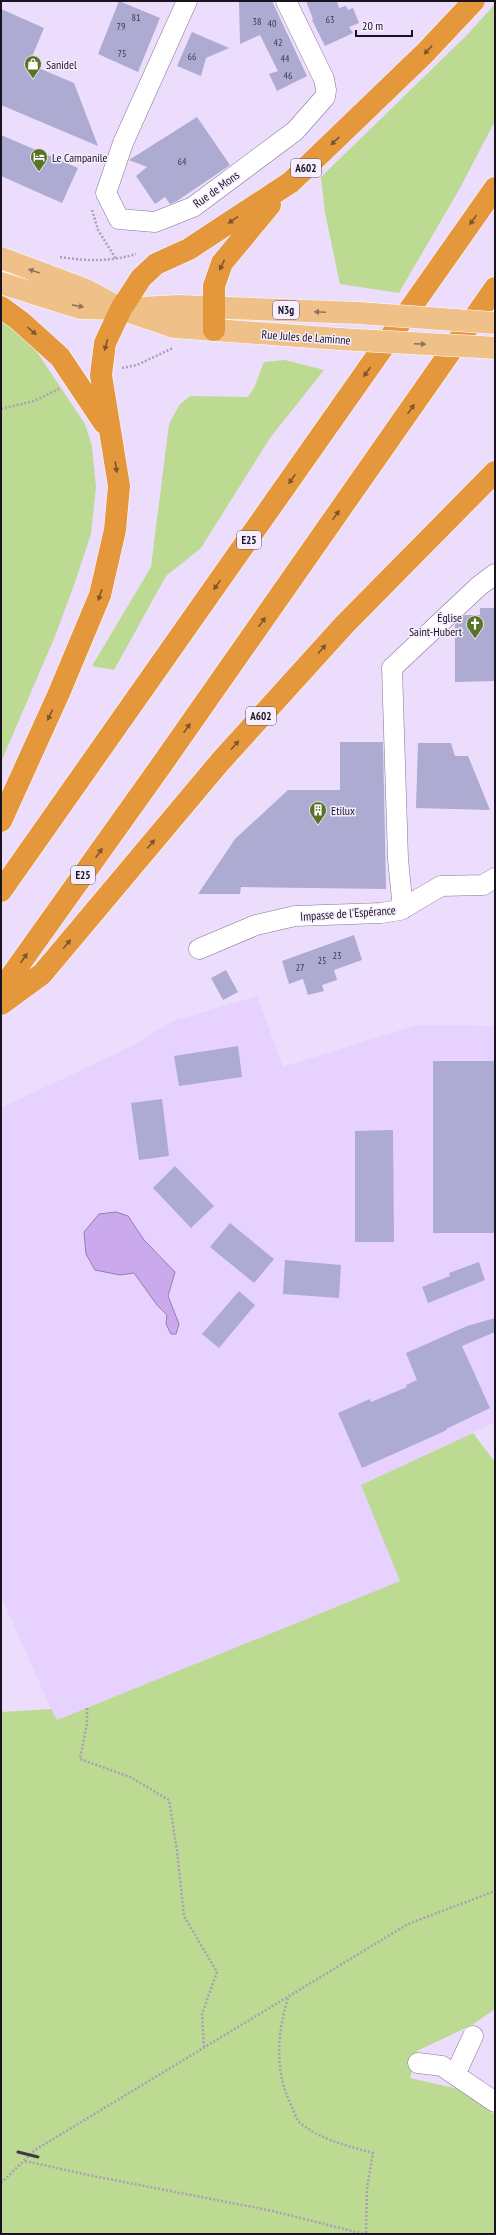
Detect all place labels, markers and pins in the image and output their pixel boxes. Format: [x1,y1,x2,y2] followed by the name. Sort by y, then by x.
[23,54,43,79] shop icon: Sanidel
[46,57,77,72] place label: Sanidel
[29,147,49,172] hotel icon: Le Campanile
[52,150,108,165] place label: Le Campanile
[409,610,463,639] place label: Église Saint-Hubert
[465,614,485,639] church icon: Église Saint-Hubert
[308,800,328,825] building icon: Etilux
[331,803,355,818] place label: Etilux

